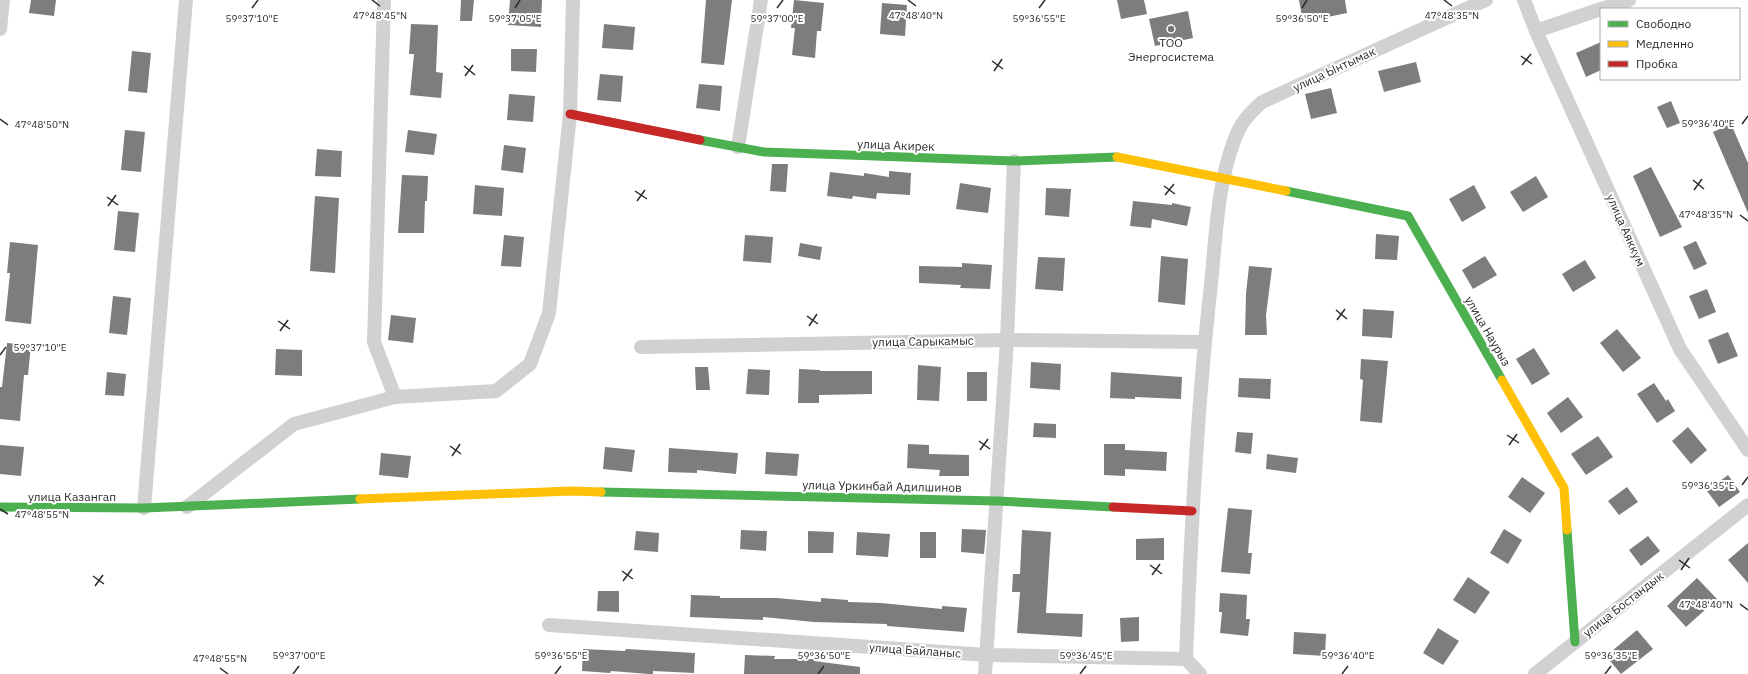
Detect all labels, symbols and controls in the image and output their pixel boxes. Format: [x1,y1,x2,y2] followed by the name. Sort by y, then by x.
[1600,8,1740,80] legend
[353,9,407,22] text: 47°48'45"N
[889,9,943,22] text: 47°48'40"N
[1425,9,1479,22] text: 47°48'35"N
[225,12,279,25] text: 59°37'10"E
[488,12,542,25] text: 59°37'05"E
[750,12,804,25] text: 59°37'00"E
[1012,12,1066,25] text: 59°36'55"E
[1275,12,1329,25] text: 59°36'50"E
[1636,16,1692,31] text: Свободно
[1166,24,1176,34] marker: ТОО Энергосистема
[1128,35,1215,64] place label: ТОО Энергосистема
[1636,36,1694,51] text: Медленно
[1290,43,1378,95] street label: улица Ынтымак
[1636,56,1678,71] text: Пробка
[1681,117,1735,130] text: 59°36'40"E
[15,118,69,131] text: 47°48'50"N
[857,136,935,154] street label: улица Акирек
[1603,191,1649,269] street label: улица Аяккум
[1679,208,1733,221] text: 47°48'35"N
[1462,293,1514,369] street label: улица Наурыз
[872,333,974,349] street label: улица Сарыкамыс
[13,341,67,354] text: 59°37'10"E
[802,477,962,495] street label: улица Уркинбай Адилшинов
[1681,479,1735,492] text: 59°36'35"E
[28,489,116,504] street label: улица Казангап
[15,508,69,521] text: 47°48'55"N
[1580,568,1667,640] street label: улица Бостандык
[1679,598,1733,611] text: 47°48'40"N
[869,639,961,661] street label: улица Байланыс
[272,649,326,662] text: 59°37'00"E
[534,649,588,662] text: 59°36'55"E
[797,649,851,662] text: 59°36'50"E
[1059,649,1113,662] text: 59°36'45"E
[1321,649,1375,662] text: 59°36'40"E
[1584,649,1638,662] text: 59°36'35"E
[193,652,247,665] text: 47°48'55"N

